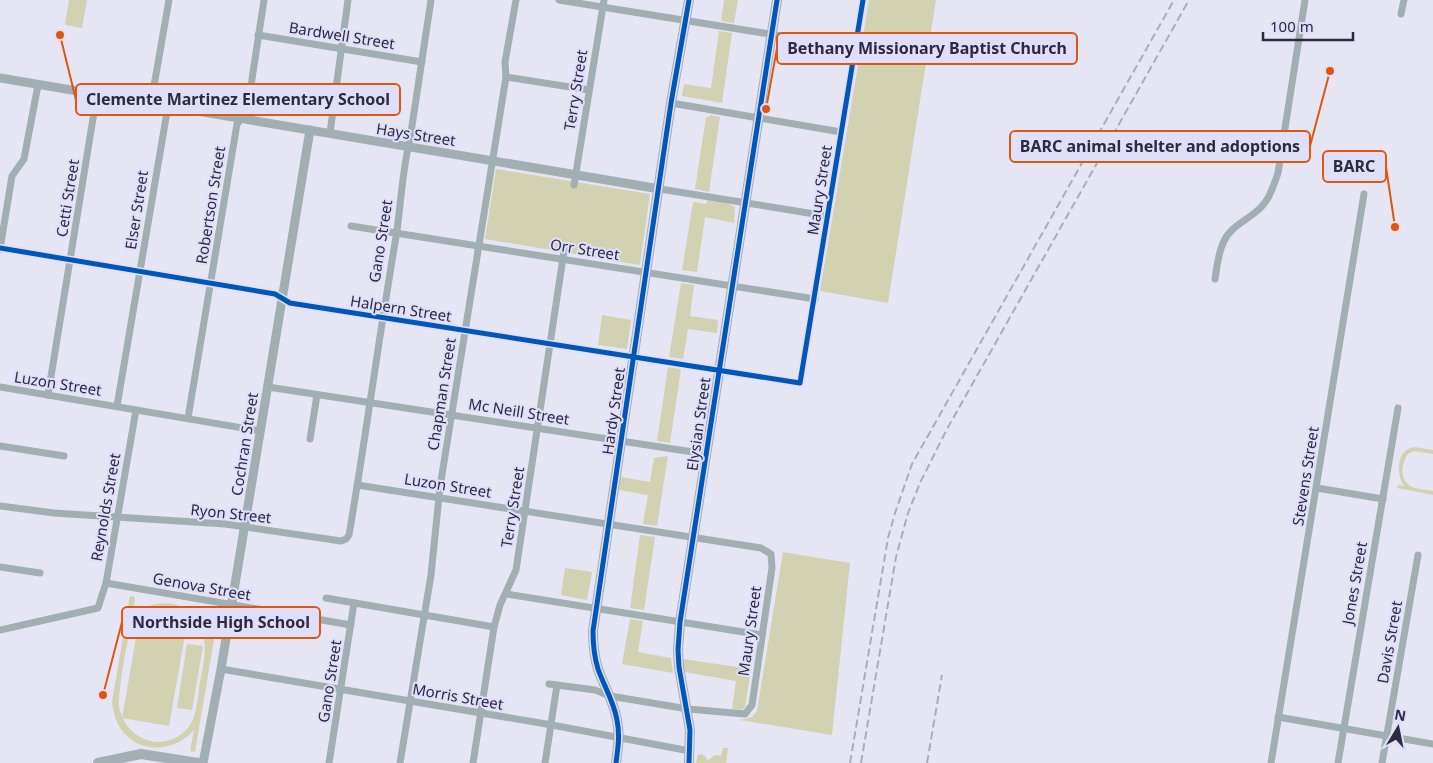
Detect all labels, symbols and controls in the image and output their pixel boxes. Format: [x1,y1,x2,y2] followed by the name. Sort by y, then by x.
[1263,10,1353,42] scale bar
[1270,16,1314,36] text: 100 m
[288,17,397,53] street label: Bardwell Street
[777,33,1077,64] callout: Bethany Missionary Baptist Church
[787,37,1067,59] text: Bethany Missionary Baptist Church
[559,48,591,132] street label: Terry Street
[76,84,400,115] callout: Clemente Martinez Elementary School
[86,88,390,110] text: Clemente Martinez Elementary School
[375,118,458,150] street label: Hays Street
[1010,131,1310,162] callout: BARC animal shelter and adoptions
[1020,135,1300,157] text: BARC animal shelter and adoptions
[802,143,836,236] street label: Maury Street
[191,144,229,265] street label: Robertson Street
[1323,151,1386,182] callout: BARC
[1333,155,1375,177] text: BARC
[51,157,83,238] street label: Cetti Street
[120,168,152,251] street label: Elser Street
[364,198,396,284] street label: Gano Street
[549,234,622,264] street label: Orr Street
[349,290,454,326] street label: Halpern Street
[422,336,460,452] street label: Chapman Street
[597,365,629,456] street label: Hardy Street
[13,366,104,400] street label: Luzon Street
[682,375,715,472] street label: Elysian Street
[226,390,262,497] street label: Cochran Street
[467,393,571,429] street label: Mc Neill Street
[1287,424,1323,527] street label: Stevens Street
[86,451,124,563] street label: Reynolds Street
[496,465,528,549] street label: Terry Street
[403,468,494,502] street label: Luzon Street
[190,499,273,527] street label: Ryon Street
[1337,539,1371,628] street label: Jones Street
[151,568,253,605] street label: Genova Street
[733,584,765,677] street label: Maury Street
[1372,598,1406,685] street label: Davis Street
[122,607,320,638] callout: Northside High School
[132,611,310,633] text: Northside High School
[313,638,345,724] street label: Gano Street
[411,678,506,714] street label: Morris Street
[1373,703,1423,753] north arrow
[1393,704,1408,725] text: N

